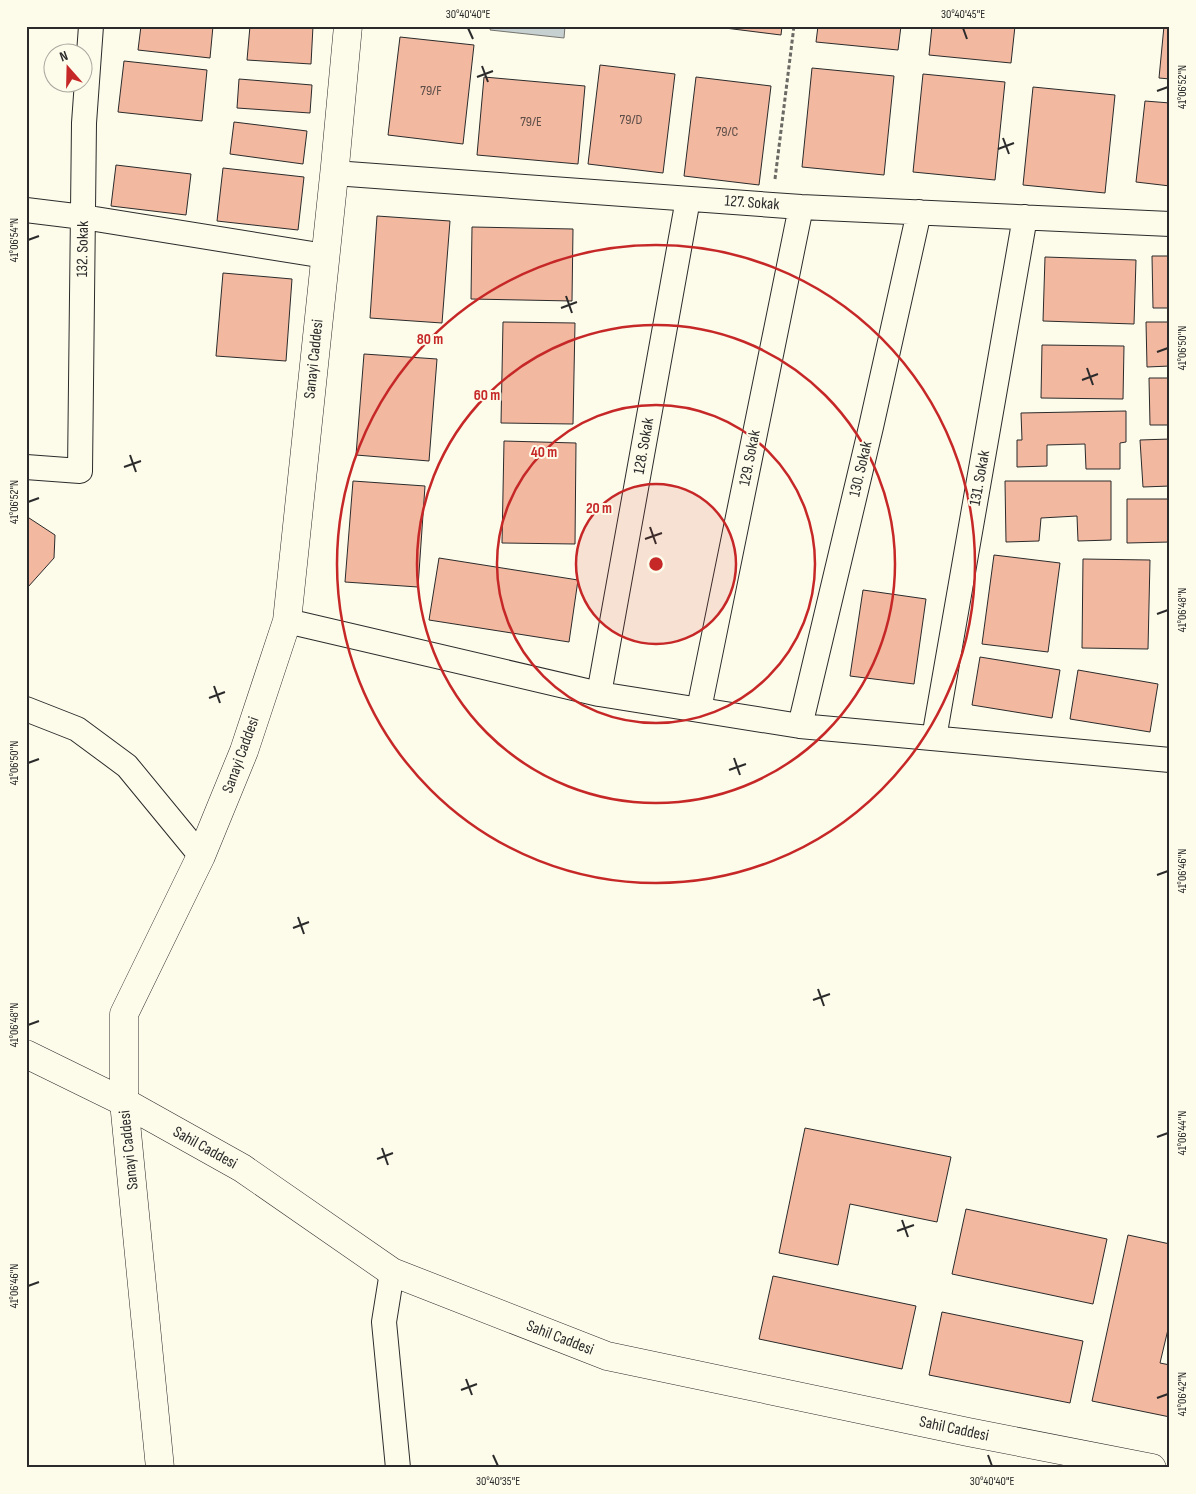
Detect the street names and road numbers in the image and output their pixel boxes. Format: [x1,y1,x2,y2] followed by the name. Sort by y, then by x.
[724,192,780,214] street label: 127. Sokak
[73,221,93,277] street label: 132. Sokak
[300,318,328,400] street label: Sanayi Caddesi
[630,416,658,476] street label: 128. Sokak
[735,428,765,488] street label: 129. Sokak
[845,439,877,499] street label: 130. Sokak
[966,449,994,507] street label: 131. Sokak
[218,714,264,796] street label: Sanayi Caddesi
[115,1109,143,1191] street label: Sanayi Caddesi
[170,1123,240,1173] street label: Sahil Caddesi
[524,1316,596,1360] street label: Sahil Caddesi
[918,1412,990,1446] street label: Sahil Caddesi

